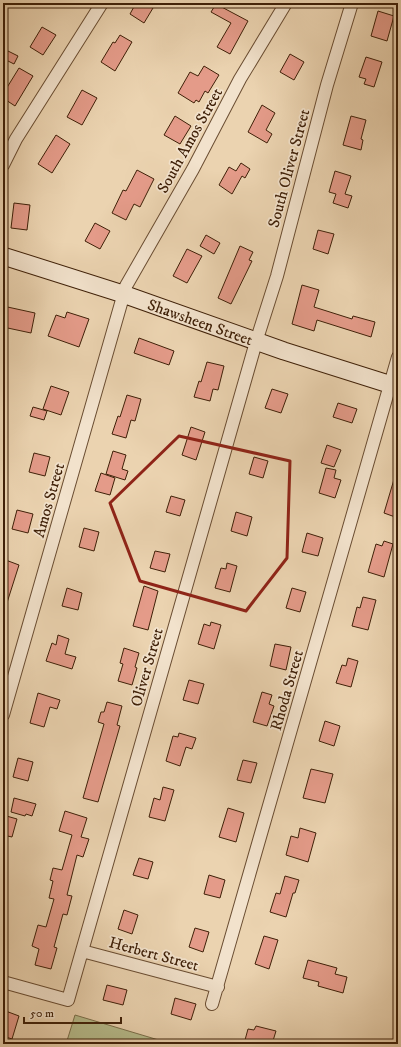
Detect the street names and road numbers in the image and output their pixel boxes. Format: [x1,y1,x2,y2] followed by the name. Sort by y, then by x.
[153,84,227,197] street label: South Amos Street
[264,107,314,230] street label: South Oliver Street
[145,295,255,350] street label: Shawsheen Street
[29,461,69,540] street label: Amos Street
[126,626,168,709] street label: Oliver Street
[266,648,308,733] street label: Rhoda Street
[107,932,201,976] street label: Herbert Street

